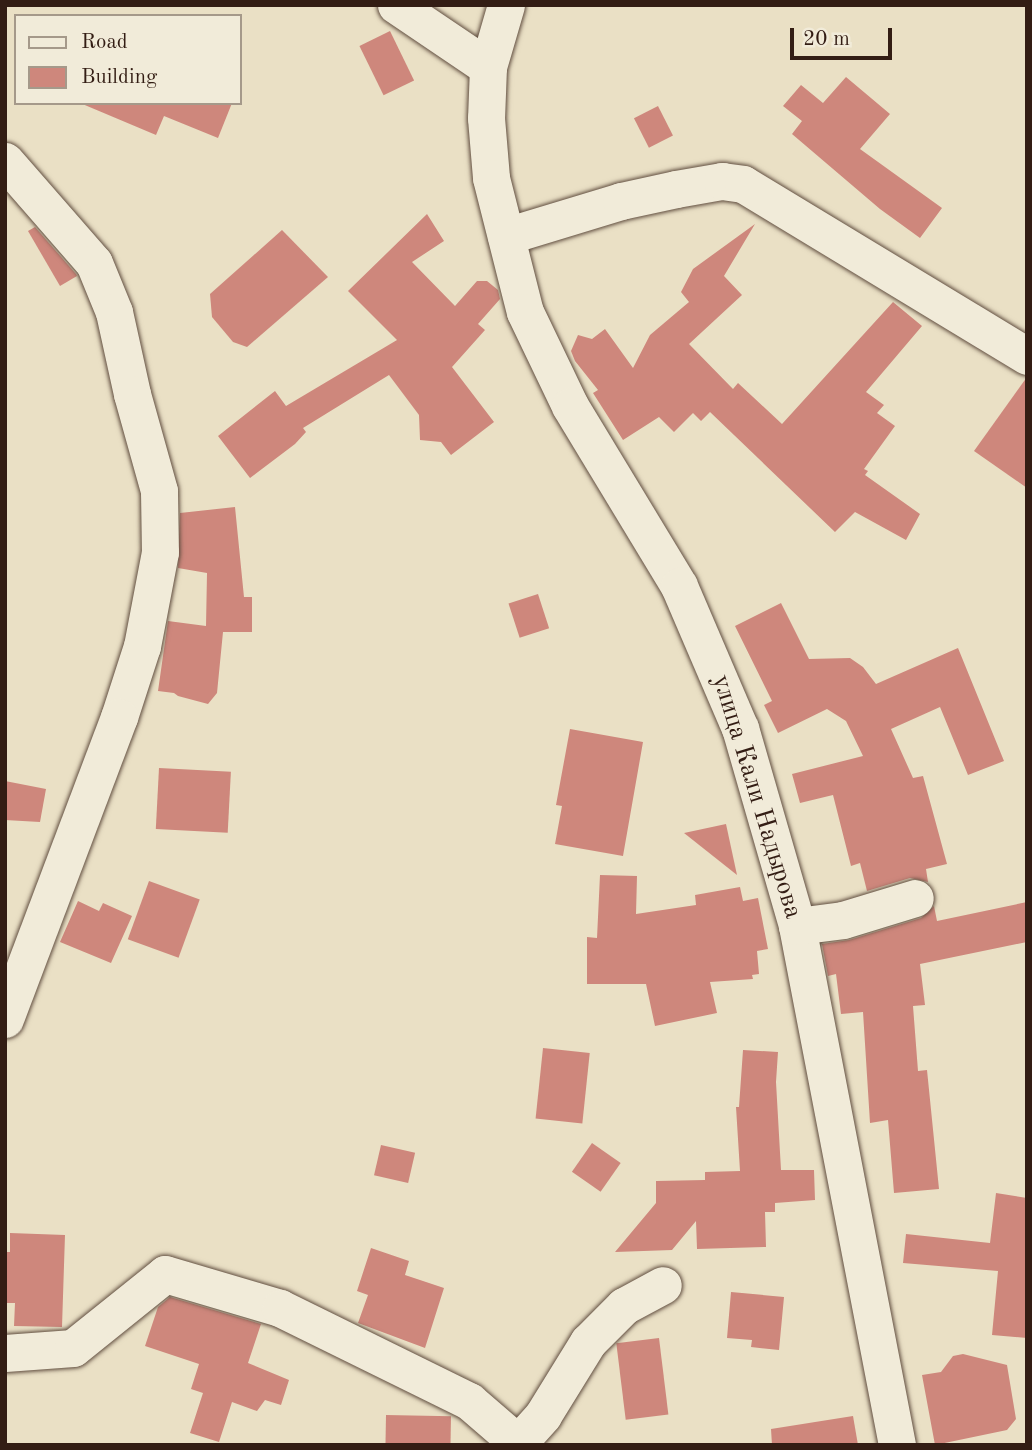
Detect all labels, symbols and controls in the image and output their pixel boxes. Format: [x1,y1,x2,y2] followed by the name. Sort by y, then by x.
[14,14,242,105] legend
[794,14,895,58] scale bar
[803,29,850,50] text: 20 m
[81,32,128,53] text: Road
[81,67,157,88] text: Building
[704,671,808,923] street label: улица Кали Надырова

